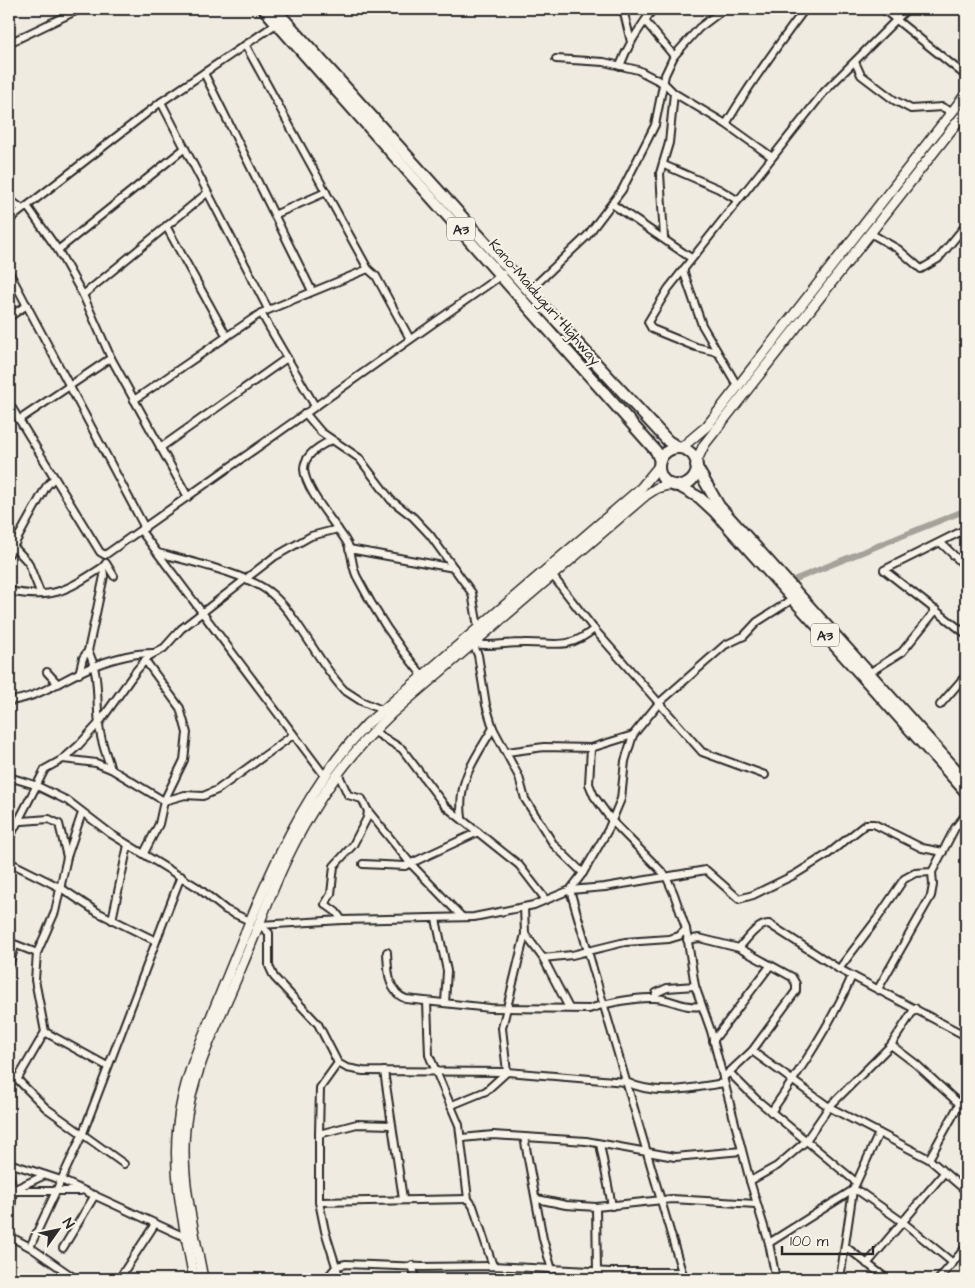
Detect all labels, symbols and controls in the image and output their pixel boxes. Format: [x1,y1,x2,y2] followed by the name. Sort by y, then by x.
[447,218,475,240] road number: A3
[483,235,605,371] street label: Kano-Maiduguri Highway
[811,624,839,646] road number: A3
[32,1206,82,1256] north arrow
[57,1214,79,1233] text: N
[782,1223,874,1255] scale bar
[790,1231,829,1252] text: 100 m

